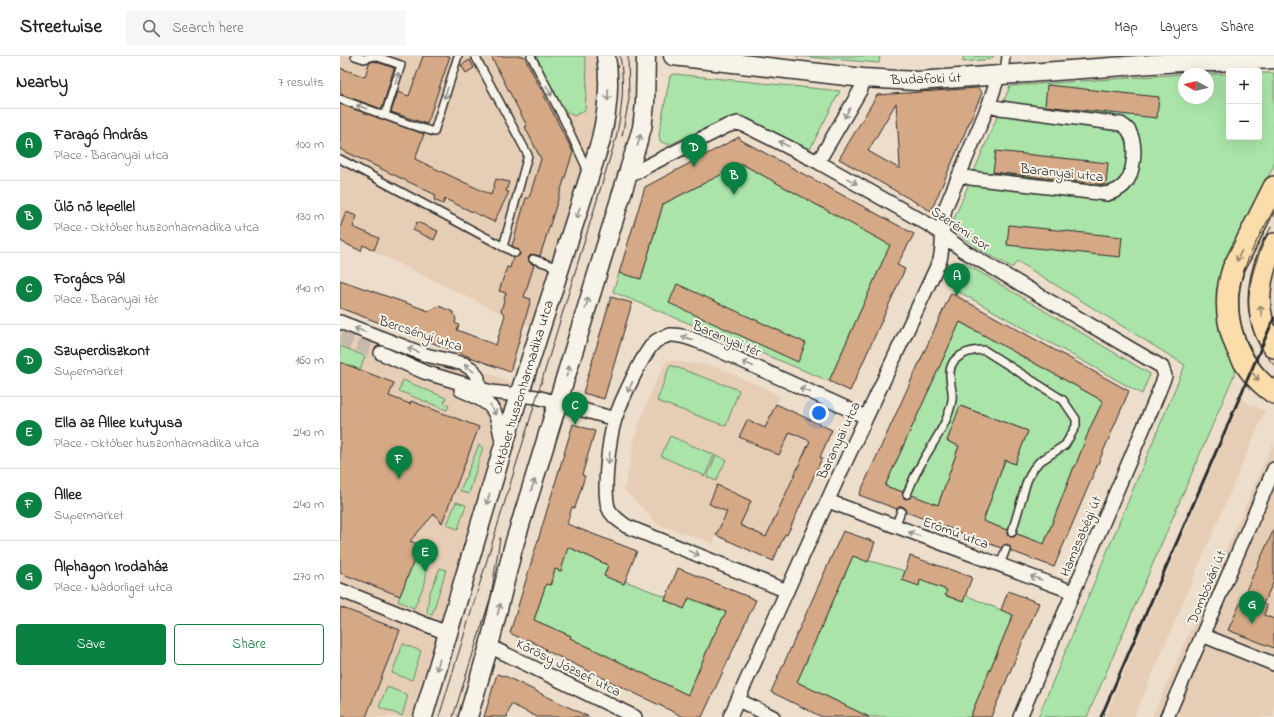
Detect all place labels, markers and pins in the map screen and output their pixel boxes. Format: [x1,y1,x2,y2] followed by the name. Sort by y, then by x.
[681,134,707,167] pin: D
[721,162,747,195] pin: B
[944,263,970,296] pin: A
[562,392,588,425] pin: C
[386,446,412,479] pin: F
[412,539,438,572] pin: E
[1239,591,1265,624] pin: G

